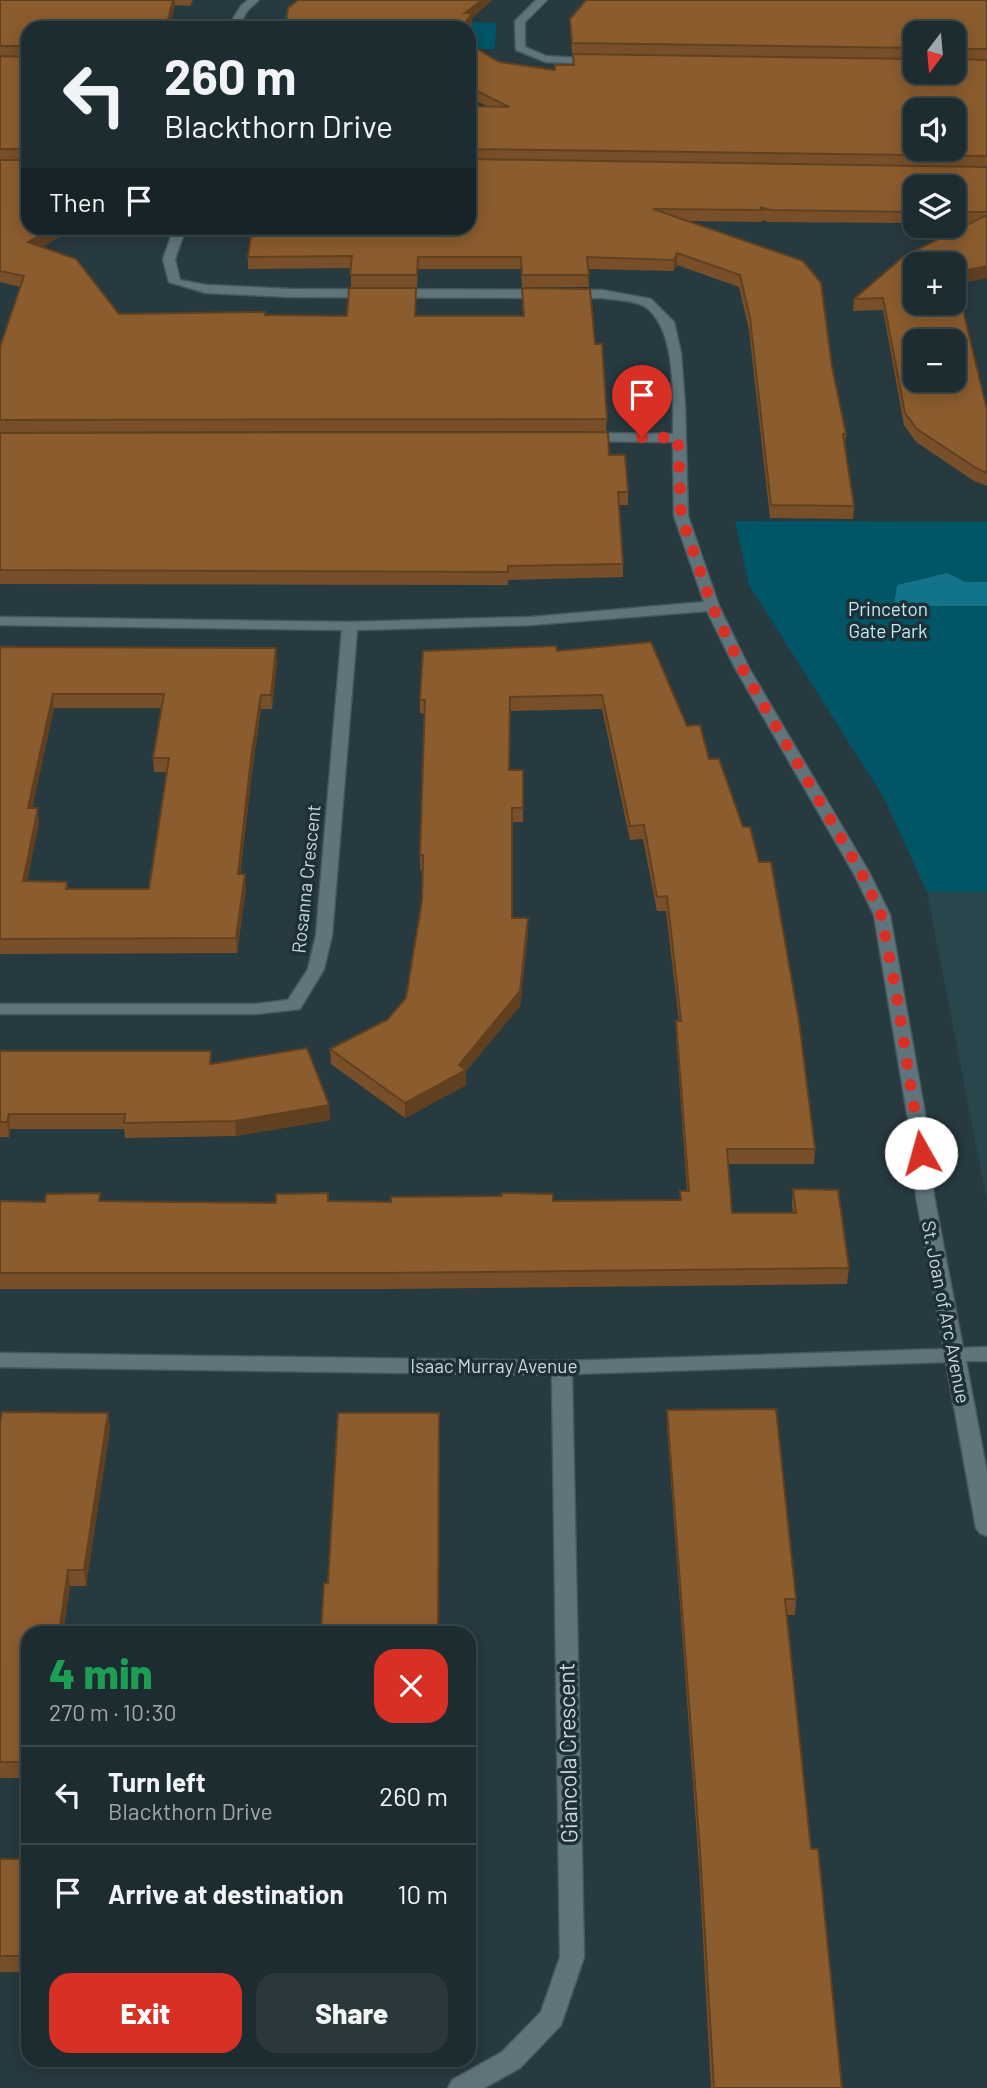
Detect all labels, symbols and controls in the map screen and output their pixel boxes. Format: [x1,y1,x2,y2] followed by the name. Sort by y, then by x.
[903,21,966,84] north arrow
[903,21,966,392] map controls
[164,46,296,105] text: 260 m
[49,49,140,140] icon: left
[903,98,966,161] button: sound
[164,106,393,144] text: Blackthorn Drive
[903,175,966,238] button: layers
[120,182,158,220] icon: arrive
[49,186,106,217] text: Then
[903,252,966,315] button: +
[903,329,966,392] button: −
[612,365,672,437] pin
[623,376,661,414] icon: arrive
[848,597,928,642] park label: Princeton Gate Park
[286,803,325,954] street label: Rosanna Crescent
[884,1116,958,1190] position arrow
[918,1219,975,1405] street label: St. Joan of Arc Avenue
[410,1354,578,1377] street label: Isaac Murray Avenue
[49,1647,153,1697] text: 4 min
[374,1649,448,1723] button: close
[551,1663,583,1843] street label: Giancola Crescent
[49,1698,177,1726] text: 270 m · 10:30
[108,1766,206,1797] text: Turn left
[49,1776,87,1814] icon: left
[379,1780,448,1811] text: 260 m
[108,1797,273,1825] text: Blackthorn Drive
[49,1874,87,1912] icon: arrive
[108,1878,344,1909] text: Arrive at destination
[398,1878,448,1909] text: 10 m
[49,1973,242,2053] button: Exit
[256,1973,448,2053] button: Share

